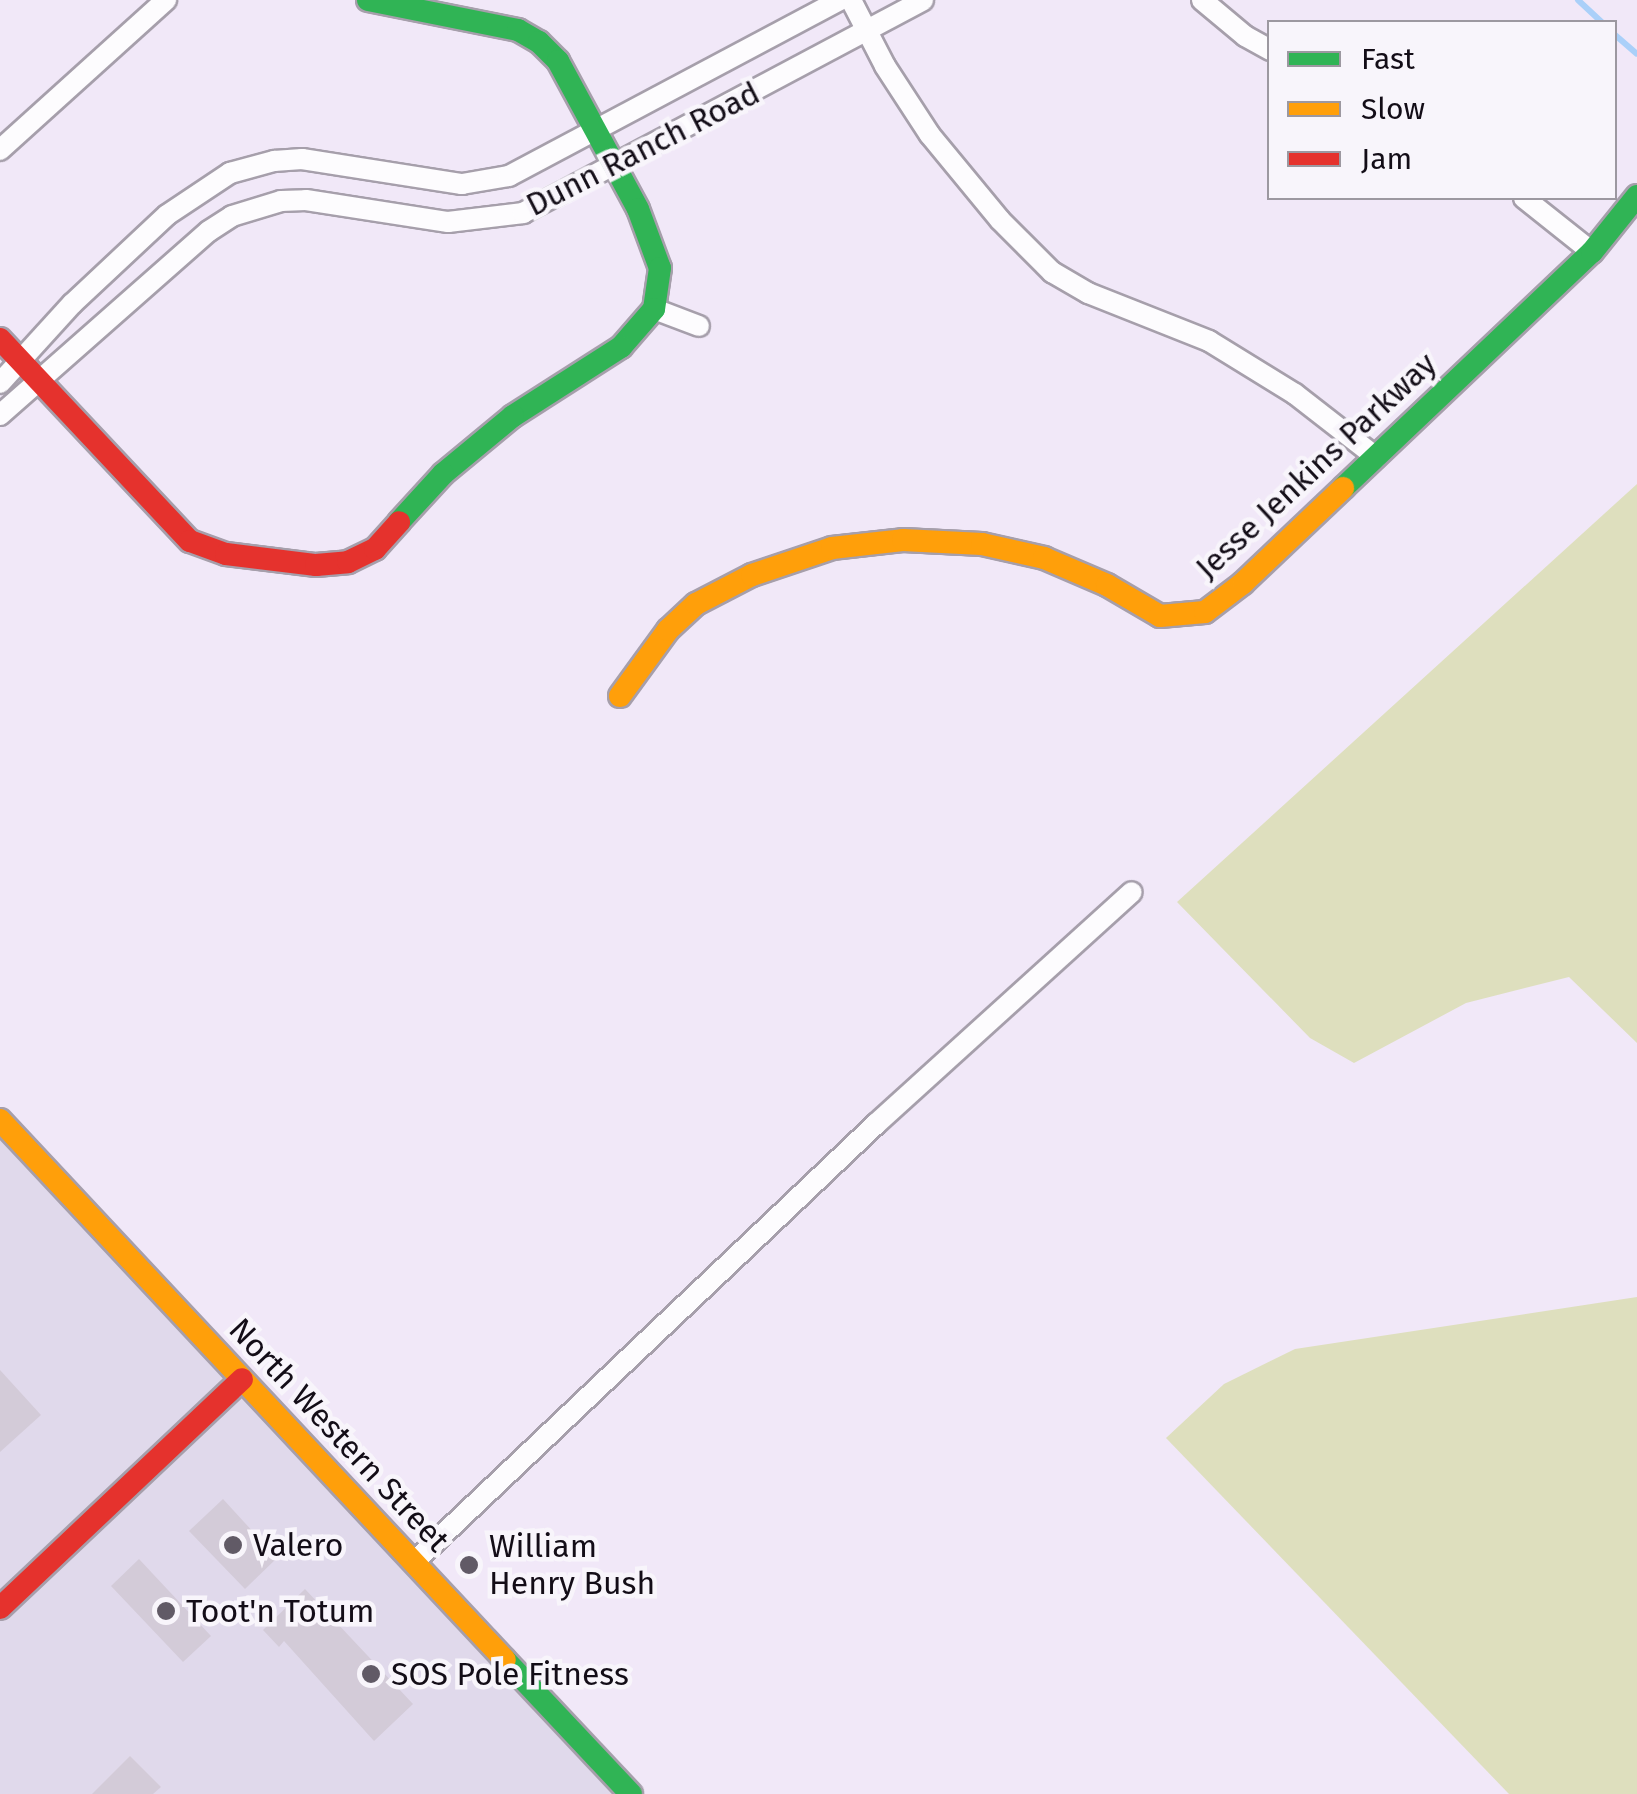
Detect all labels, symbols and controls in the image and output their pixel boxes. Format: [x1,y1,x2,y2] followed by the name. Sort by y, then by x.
[1267,20,1617,200] legend
[1361,41,1415,77] text: Fast
[520,74,766,224] street label: Dunn Ranch Road
[1361,91,1425,127] text: Slow
[1361,141,1412,177] text: Jam
[1188,345,1444,587] street label: Jesse Jenkins Parkway
[221,1310,457,1560] street label: North Western Street
[253,1526,343,1564] place label: Valero
[489,1528,655,1603] place label: William Henry Bush
[222,1534,244,1556] marker: Valero
[458,1554,480,1576] marker: William Henry Bush
[186,1592,375,1630] place label: Toot'n Totum
[155,1600,177,1622] marker: Toot'n Totum
[391,1655,629,1693] place label: SOS Pole Fitness
[360,1663,382,1685] marker: SOS Pole Fitness

